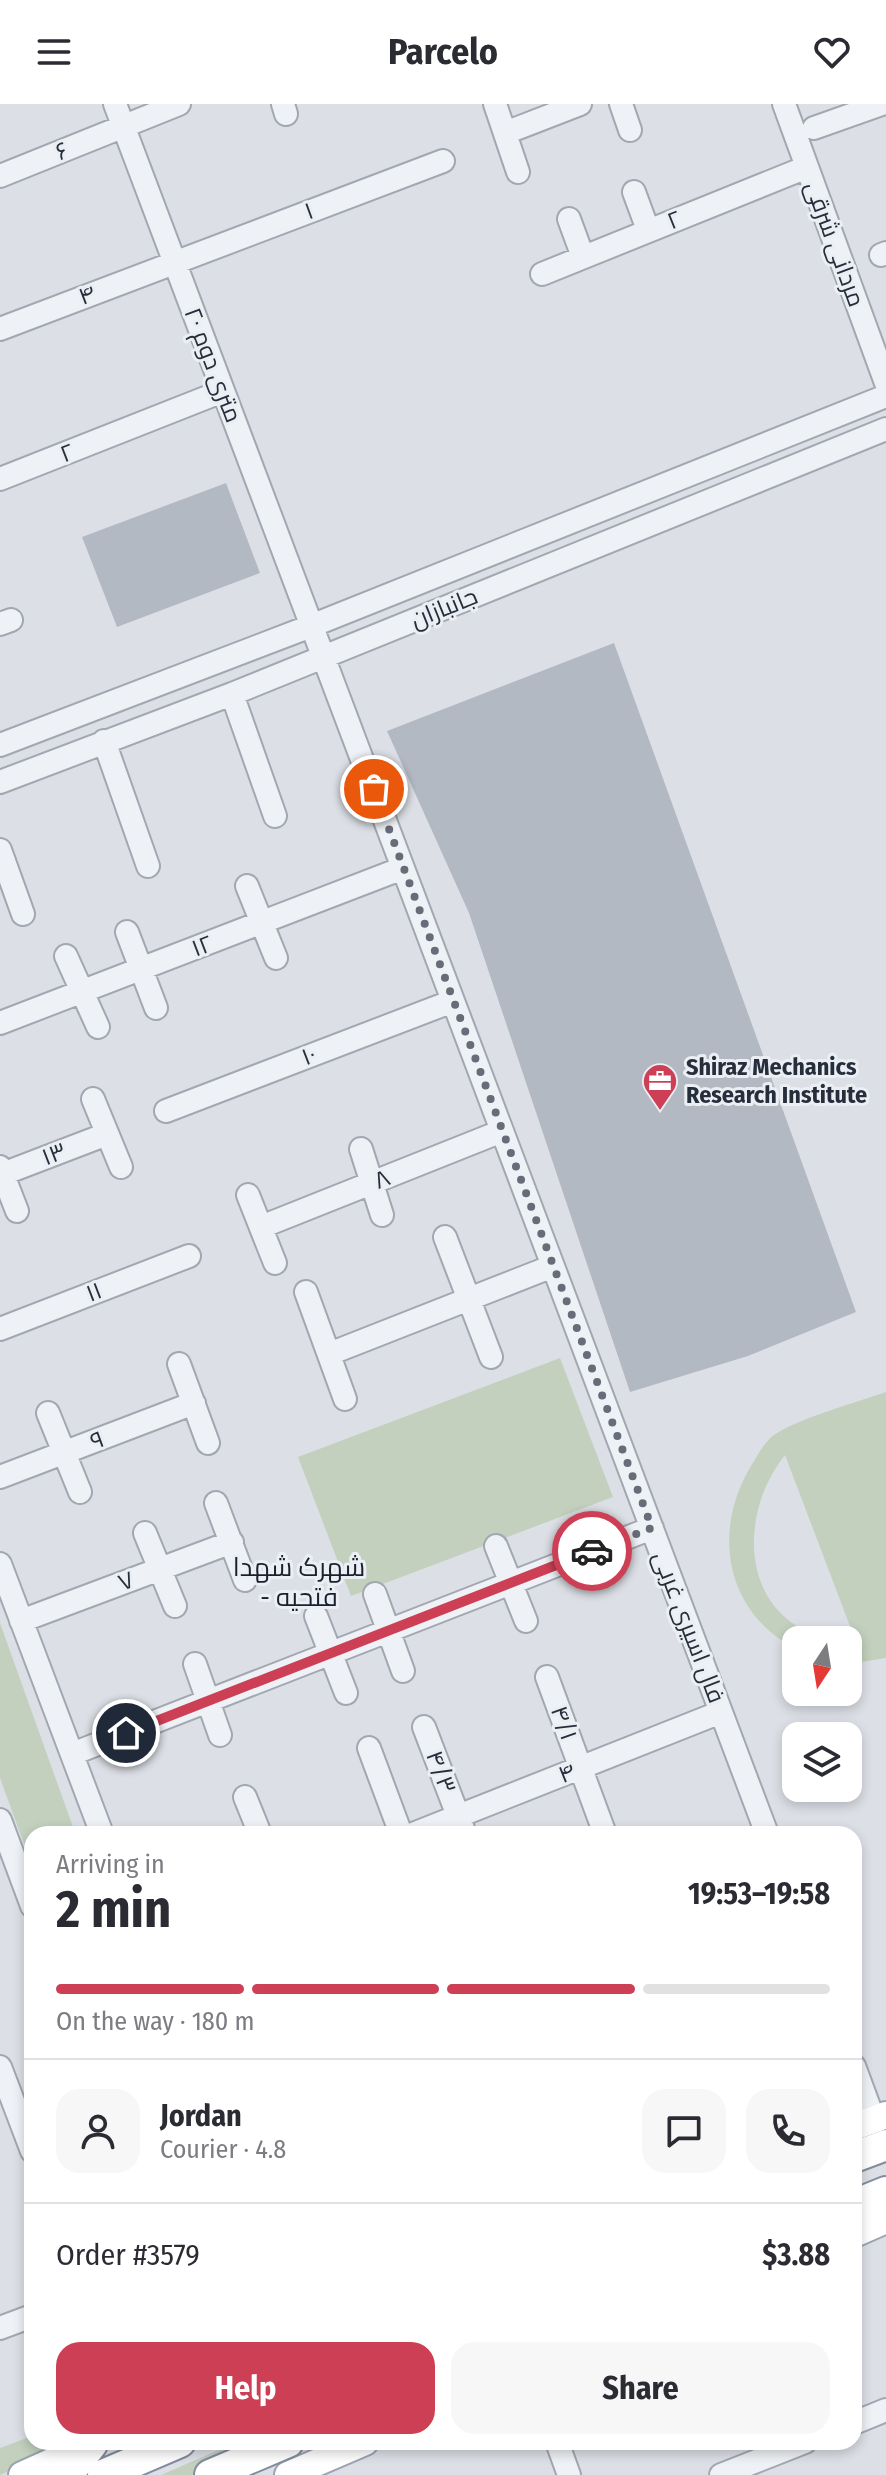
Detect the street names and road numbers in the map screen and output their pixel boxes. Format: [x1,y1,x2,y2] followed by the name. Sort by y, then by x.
[51,136,73,166] street label: ۶
[799,177,871,311] street label: مردانی شرقی
[301,197,317,225] street label: ۱
[663,205,685,235] street label: ۲
[75,279,99,311] street label: ۴
[176,304,248,427] street label: ۲۰ متری دوم
[56,438,78,468] street label: ۲
[406,582,482,634] street label: جانبازان
[188,929,216,963] street label: ۱۲
[298,1041,320,1071] street label: ۱۰
[38,1137,70,1171] street label: ۱۳
[370,1163,394,1195] street label: ۸
[82,1276,106,1308] street label: ۱۱
[86,1425,108,1455] street label: ۹
[647,1547,731,1707] street label: فال اسیری غربی
[114,1565,138,1597] street label: ۷
[545,1702,583,1744] street label: ۴/۱
[420,1747,462,1797] street label: ۴/۳
[554,1757,580,1789] street label: ۴

